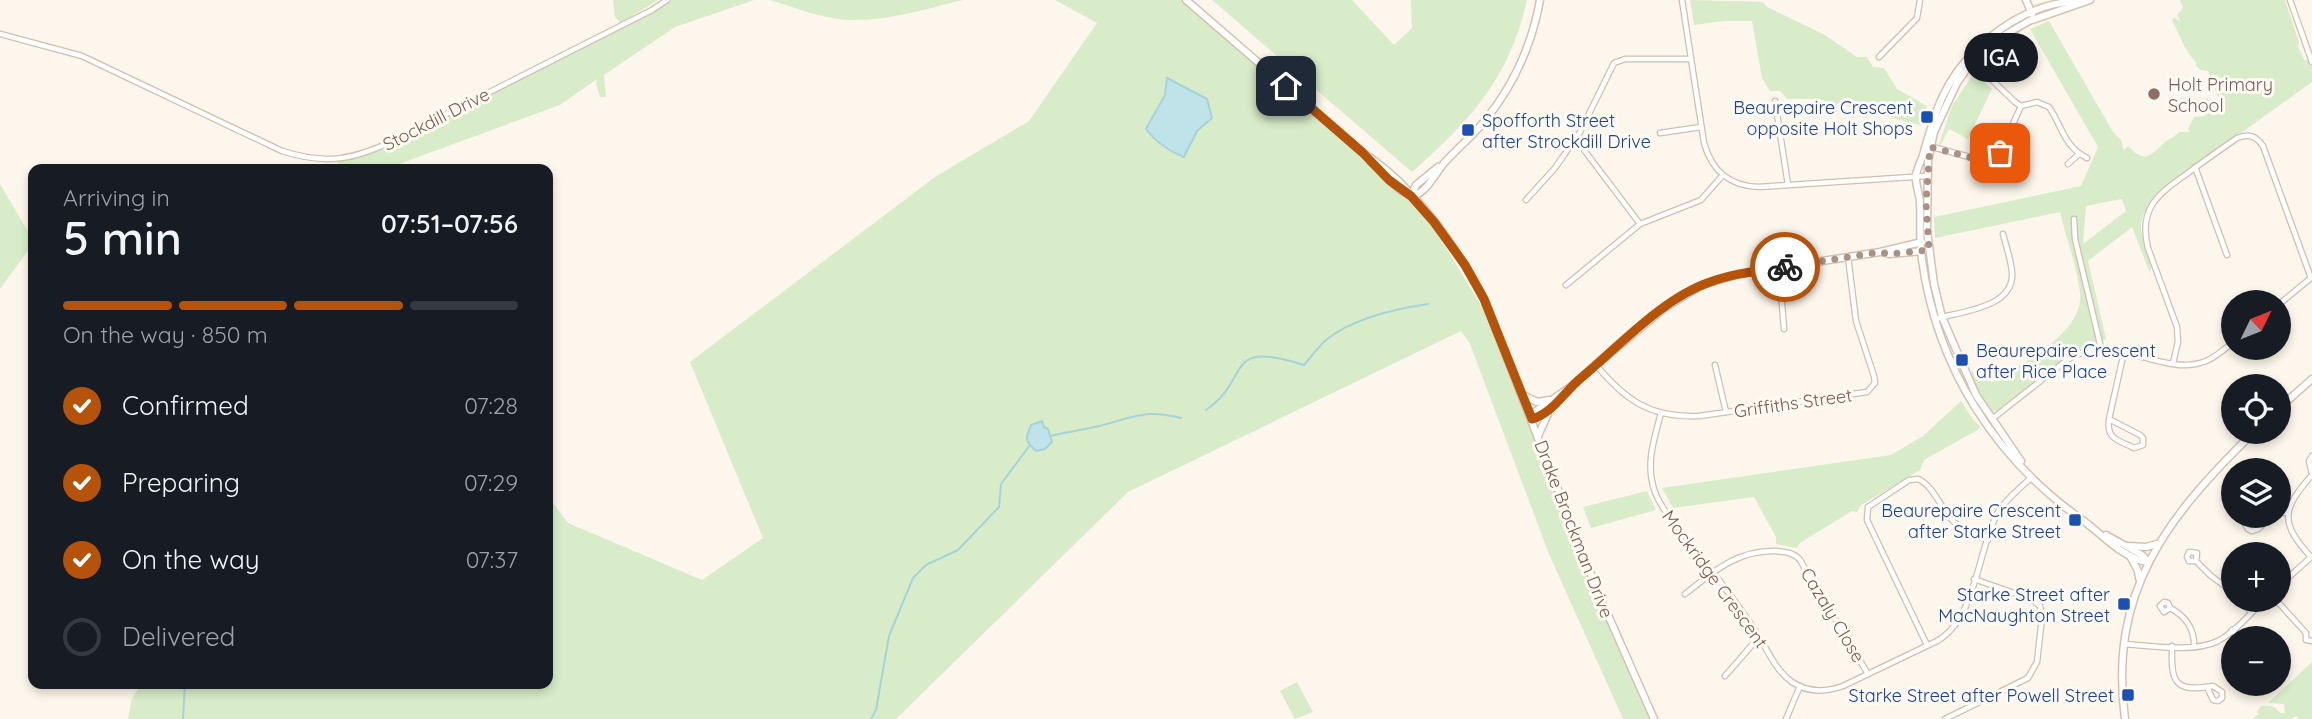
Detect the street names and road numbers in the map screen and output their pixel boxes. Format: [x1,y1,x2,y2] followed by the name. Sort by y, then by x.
[379,82,493,156] street label: Stockdill Drive
[1732,383,1854,423] street label: Griffiths Street
[1529,437,1619,621] street label: Drake Brockman Drive
[1657,505,1773,653] street label: Mockridge Crescent
[1796,563,1870,667] street label: Cazaly Close

